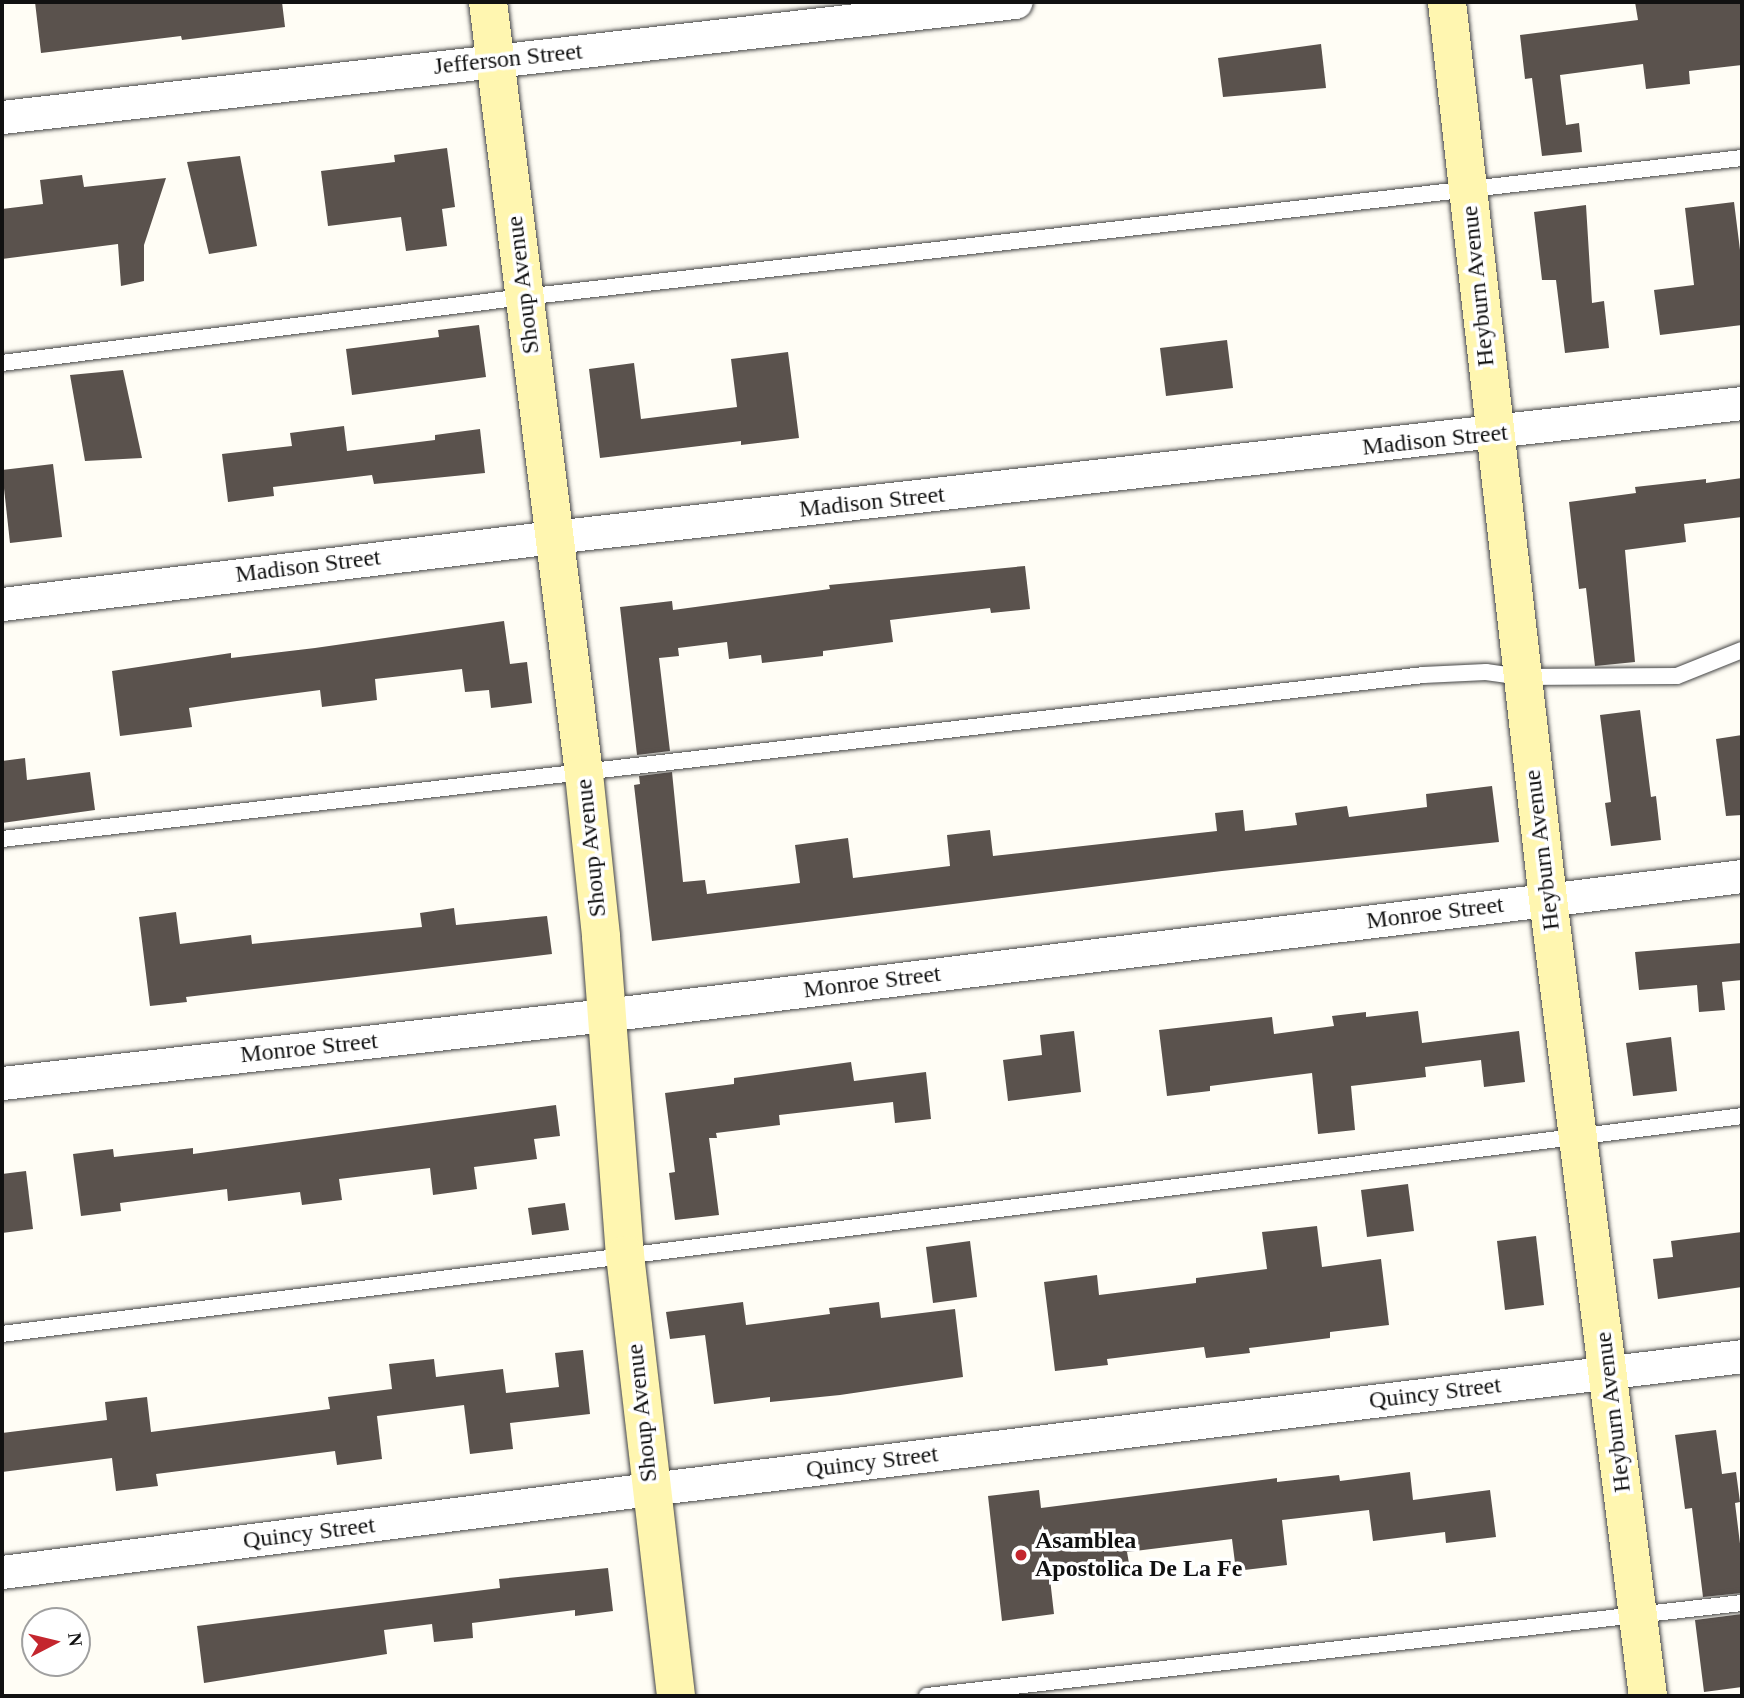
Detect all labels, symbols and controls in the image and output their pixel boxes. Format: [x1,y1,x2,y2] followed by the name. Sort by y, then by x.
[432,37,584,81] street label: Jefferson Street
[1455,204,1501,368] street label: Heyburn Avenue
[500,214,546,356] street label: Shoup Avenue
[1361,418,1509,462] street label: Madison Street
[798,480,946,524] street label: Madison Street
[234,543,382,589] street label: Madison Street
[1518,767,1566,933] street label: Heyburn Avenue
[569,777,613,919] street label: Shoup Avenue
[1365,890,1505,936] street label: Monroe Street
[802,959,942,1005] street label: Monroe Street
[239,1026,379,1070] street label: Monroe Street
[1589,1329,1637,1495] street label: Heyburn Avenue
[620,1342,664,1484] street label: Shoup Avenue
[1367,1371,1503,1415] street label: Quincy Street
[804,1440,940,1484] street label: Quincy Street
[241,1511,377,1555] street label: Quincy Street
[1035,1527,1242,1583] place label: Asamblea Apostolica De La Fe
[1013,1547,1029,1563] marker: Asamblea Apostolica De La Fe
[21,1607,91,1677] north arrow
[64,1632,87,1648] text: N

